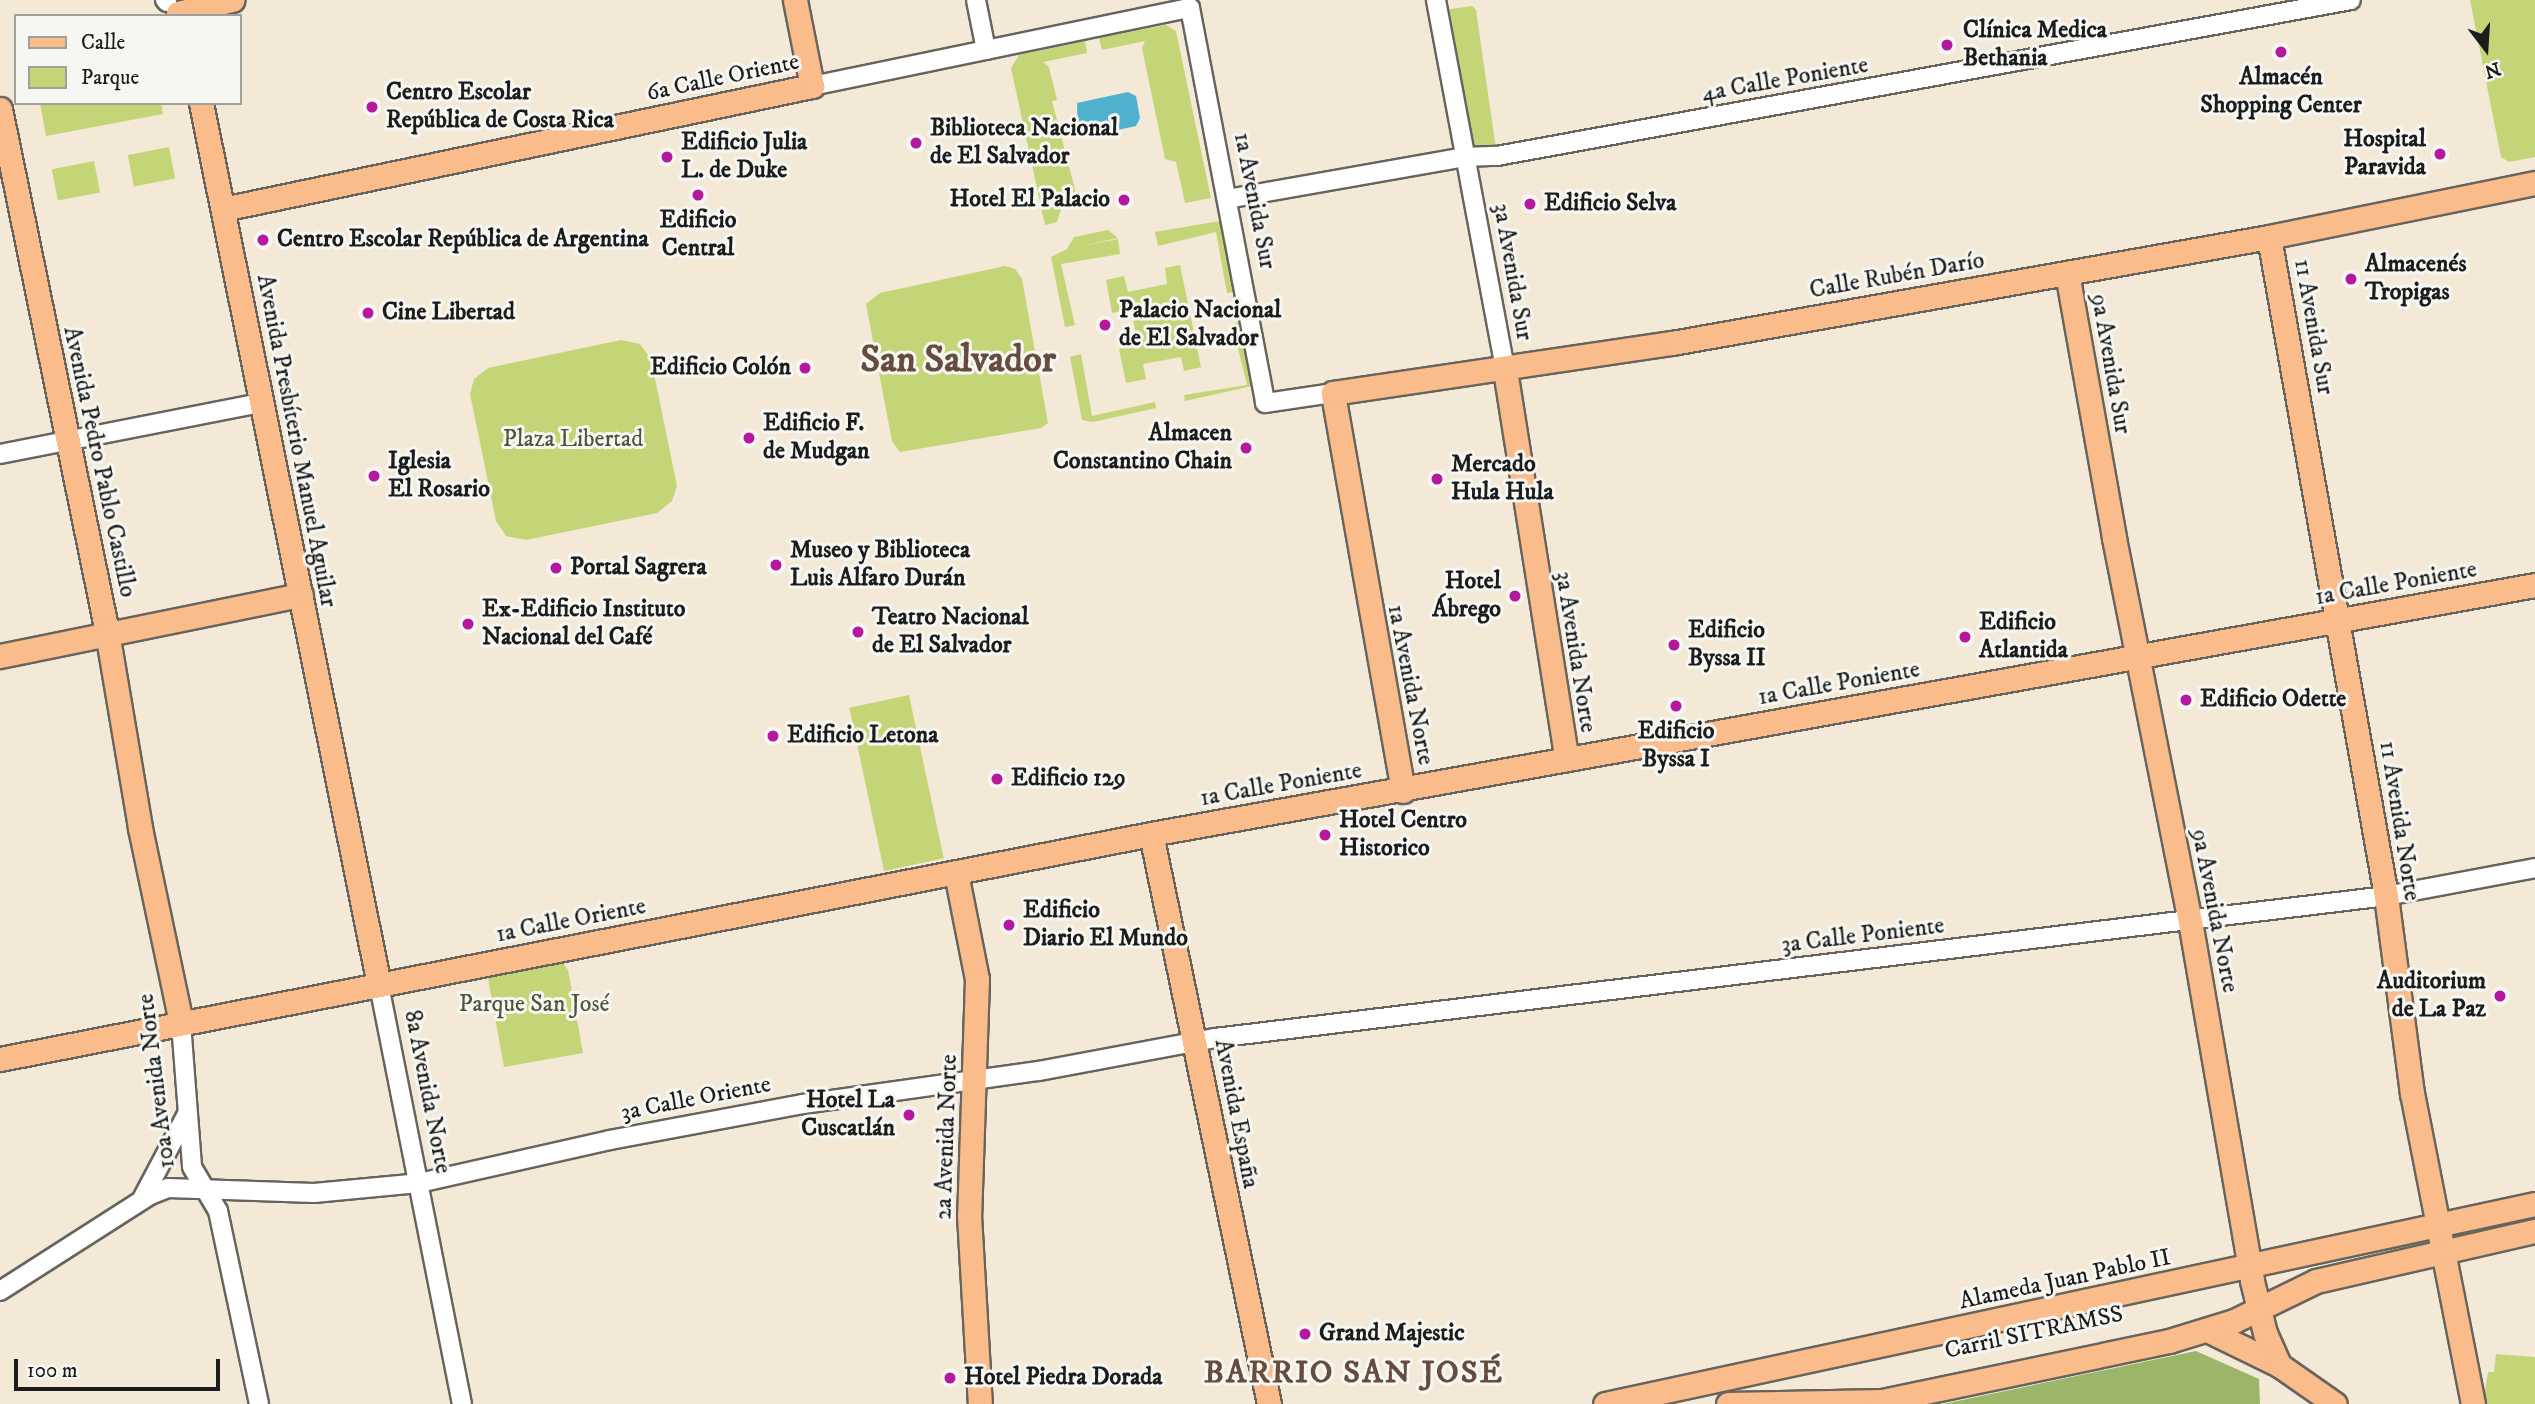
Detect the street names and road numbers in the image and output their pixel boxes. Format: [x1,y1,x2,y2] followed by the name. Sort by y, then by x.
[644,48,802,108] street label: 6a Calle Oriente
[1699,51,1871,109] street label: 4a Calle Poniente
[1227,130,1281,272] street label: 1a Avenida Sur
[1486,201,1538,343] street label: 3a Avenida Sur
[1807,246,1987,306] street label: Calle Rubén Darío
[2287,257,2339,397] street label: 11 Avenida Sur
[250,272,342,610] street label: Avenida Presbíterio Manuel Aguilar
[2084,292,2136,436] street label: 9a Avenida Sur
[56,324,142,600] street label: Avenida Pedro Pablo Castillo
[2313,556,2479,612] street label: 1a Calle Poniente
[1548,569,1602,735] street label: 3a Avenida Norte
[1380,602,1440,768] street label: 1a Avenida Norte
[1756,656,1922,712] street label: 1a Calle Poniente
[2372,739,2426,903] street label: 11 Avenida Norte
[1198,757,1364,813] street label: 1a Calle Poniente
[2184,827,2244,995] street label: 9a Avenida Norte
[494,892,648,950] street label: 1a Calle Oriente
[1780,912,1946,960] street label: 3a Calle Poniente
[132,992,182,1170] street label: 10a Avenida Norte
[397,1008,457,1176] street label: 8a Avenida Norte
[1207,1037,1265,1191] street label: Avenida España
[930,1054,964,1220] street label: 2a Avenida Norte
[619,1070,773,1128] street label: 3a Calle Oriente
[1957,1244,2173,1316] street label: Alameda Juan Pablo II
[1942,1300,2126,1366] street label: Carril SITRAMSS

